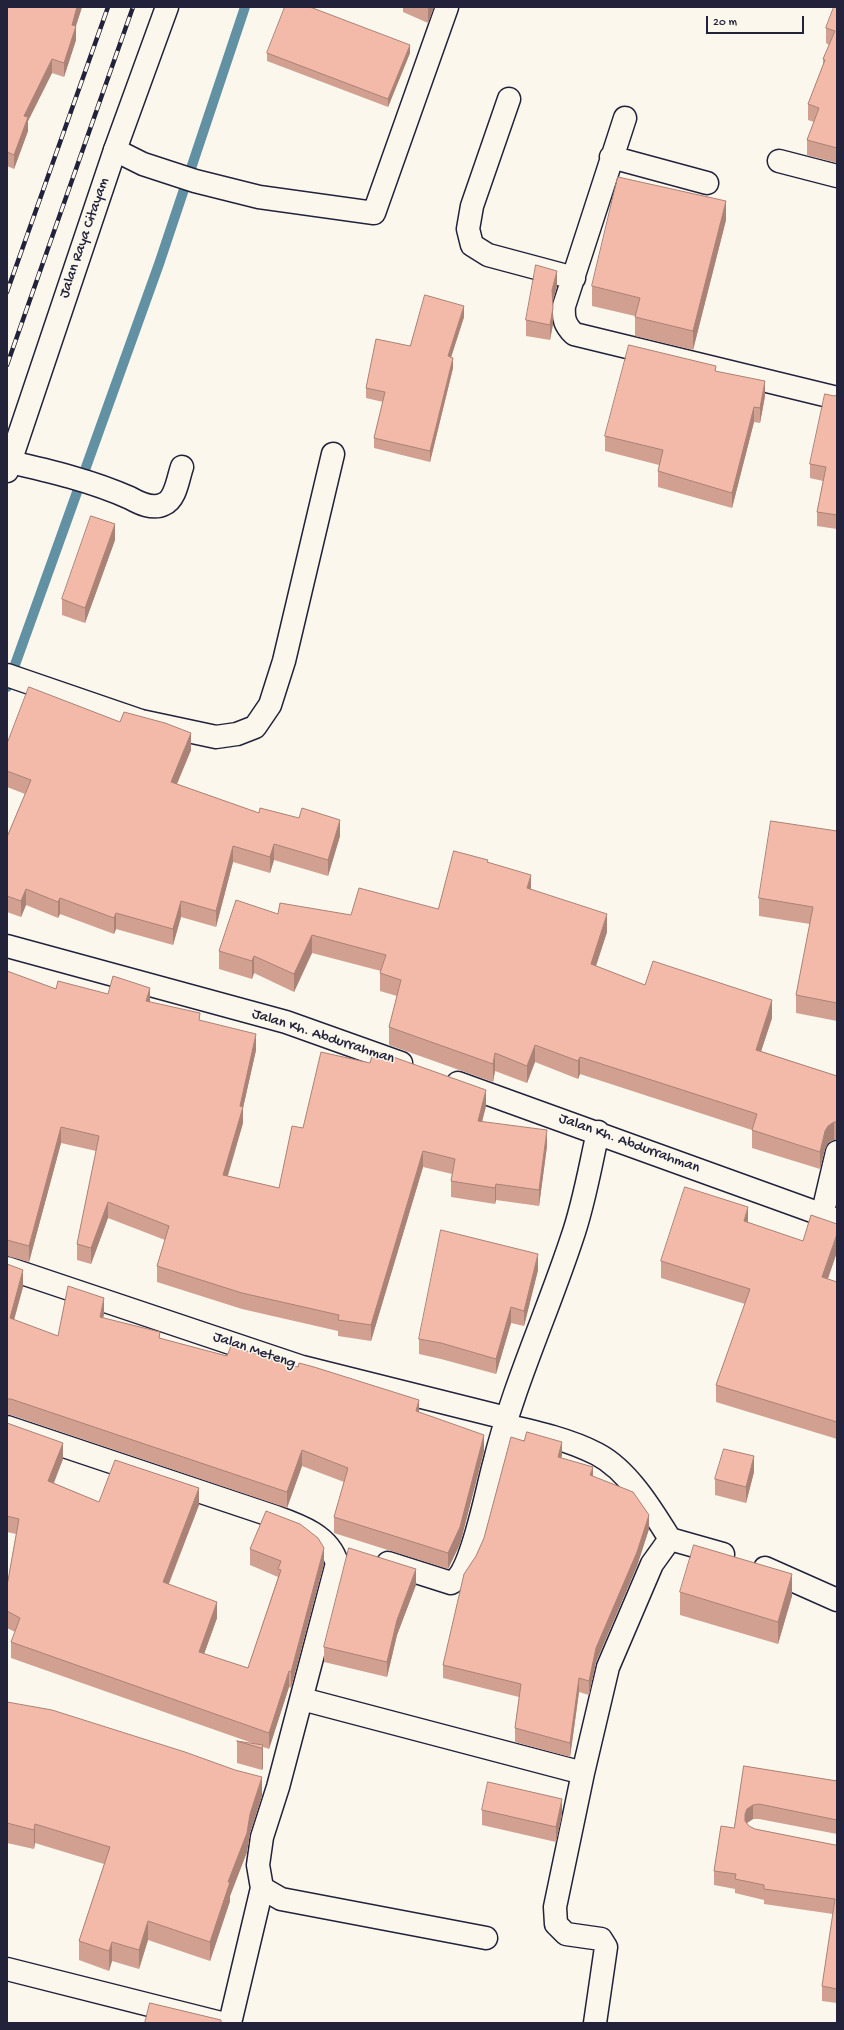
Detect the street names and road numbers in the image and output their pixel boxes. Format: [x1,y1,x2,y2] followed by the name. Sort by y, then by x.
[56,175,114,301] street label: Jalan Raya Citayam
[249,1005,397,1069] street label: Jalan Kh. Abdurrahman
[556,1110,702,1178] street label: Jalan Kh. Abdurrahman
[210,1328,298,1374] street label: Jalan Meteng

